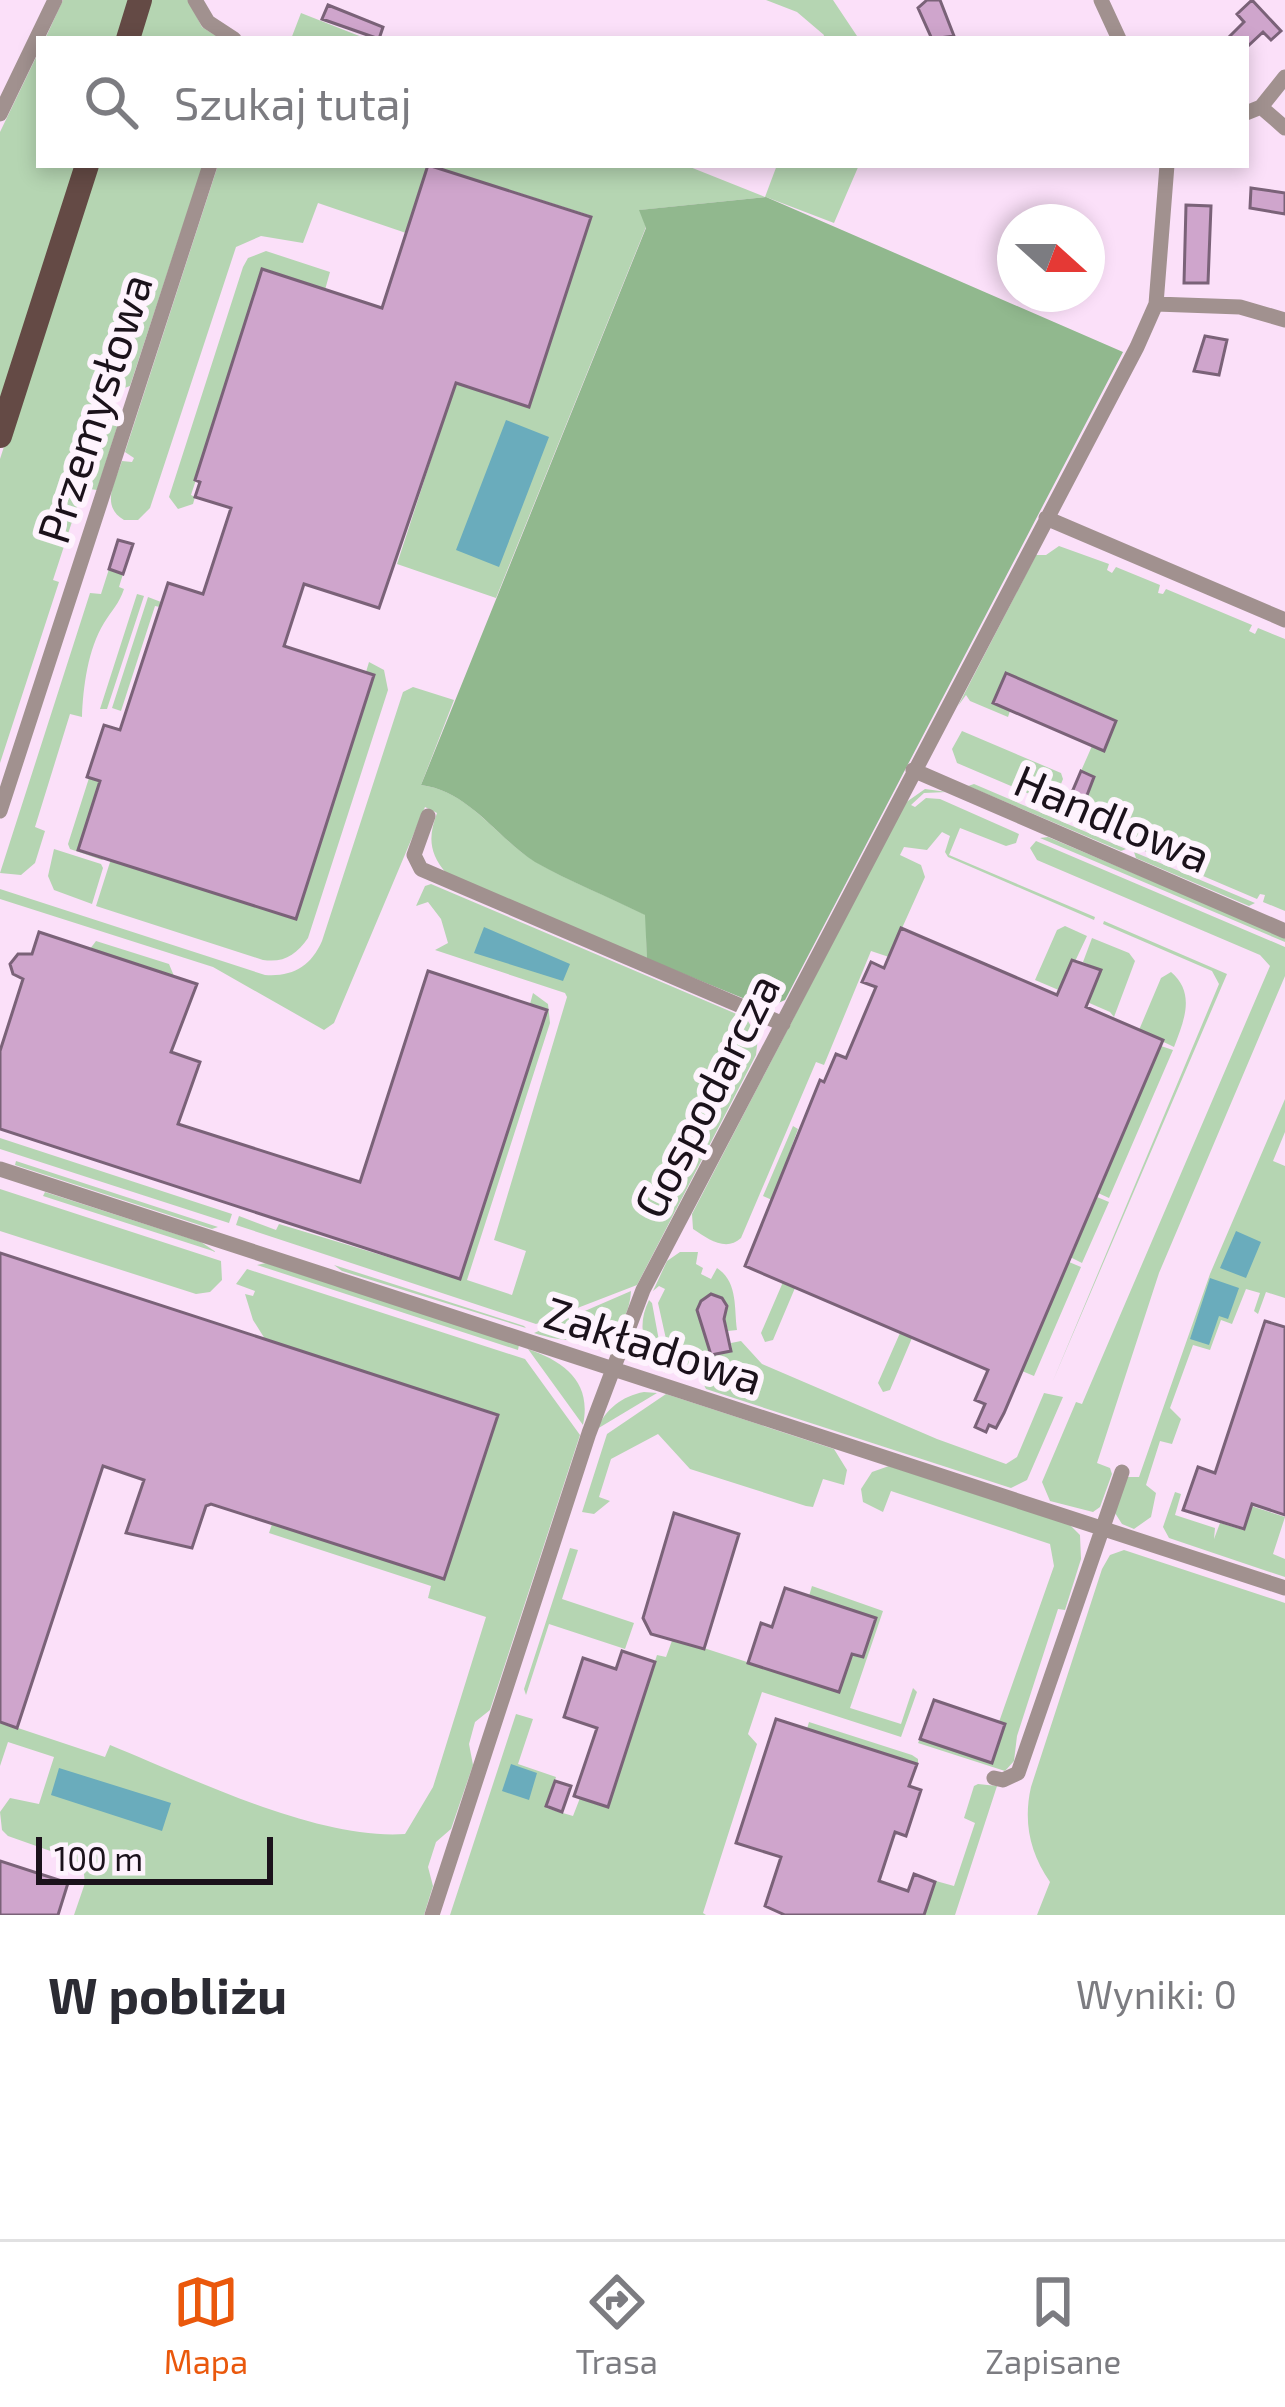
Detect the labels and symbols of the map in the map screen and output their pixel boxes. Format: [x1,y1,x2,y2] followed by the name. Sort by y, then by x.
[997,204,1105,312] north arrow
[24,267,162,549] street label: Przemysłowa
[1007,752,1219,882] street label: Handlowa
[621,964,789,1226] street label: Gospodarcza
[538,1283,770,1405] street label: Zakładowa
[36,1831,273,1884] scale bar

